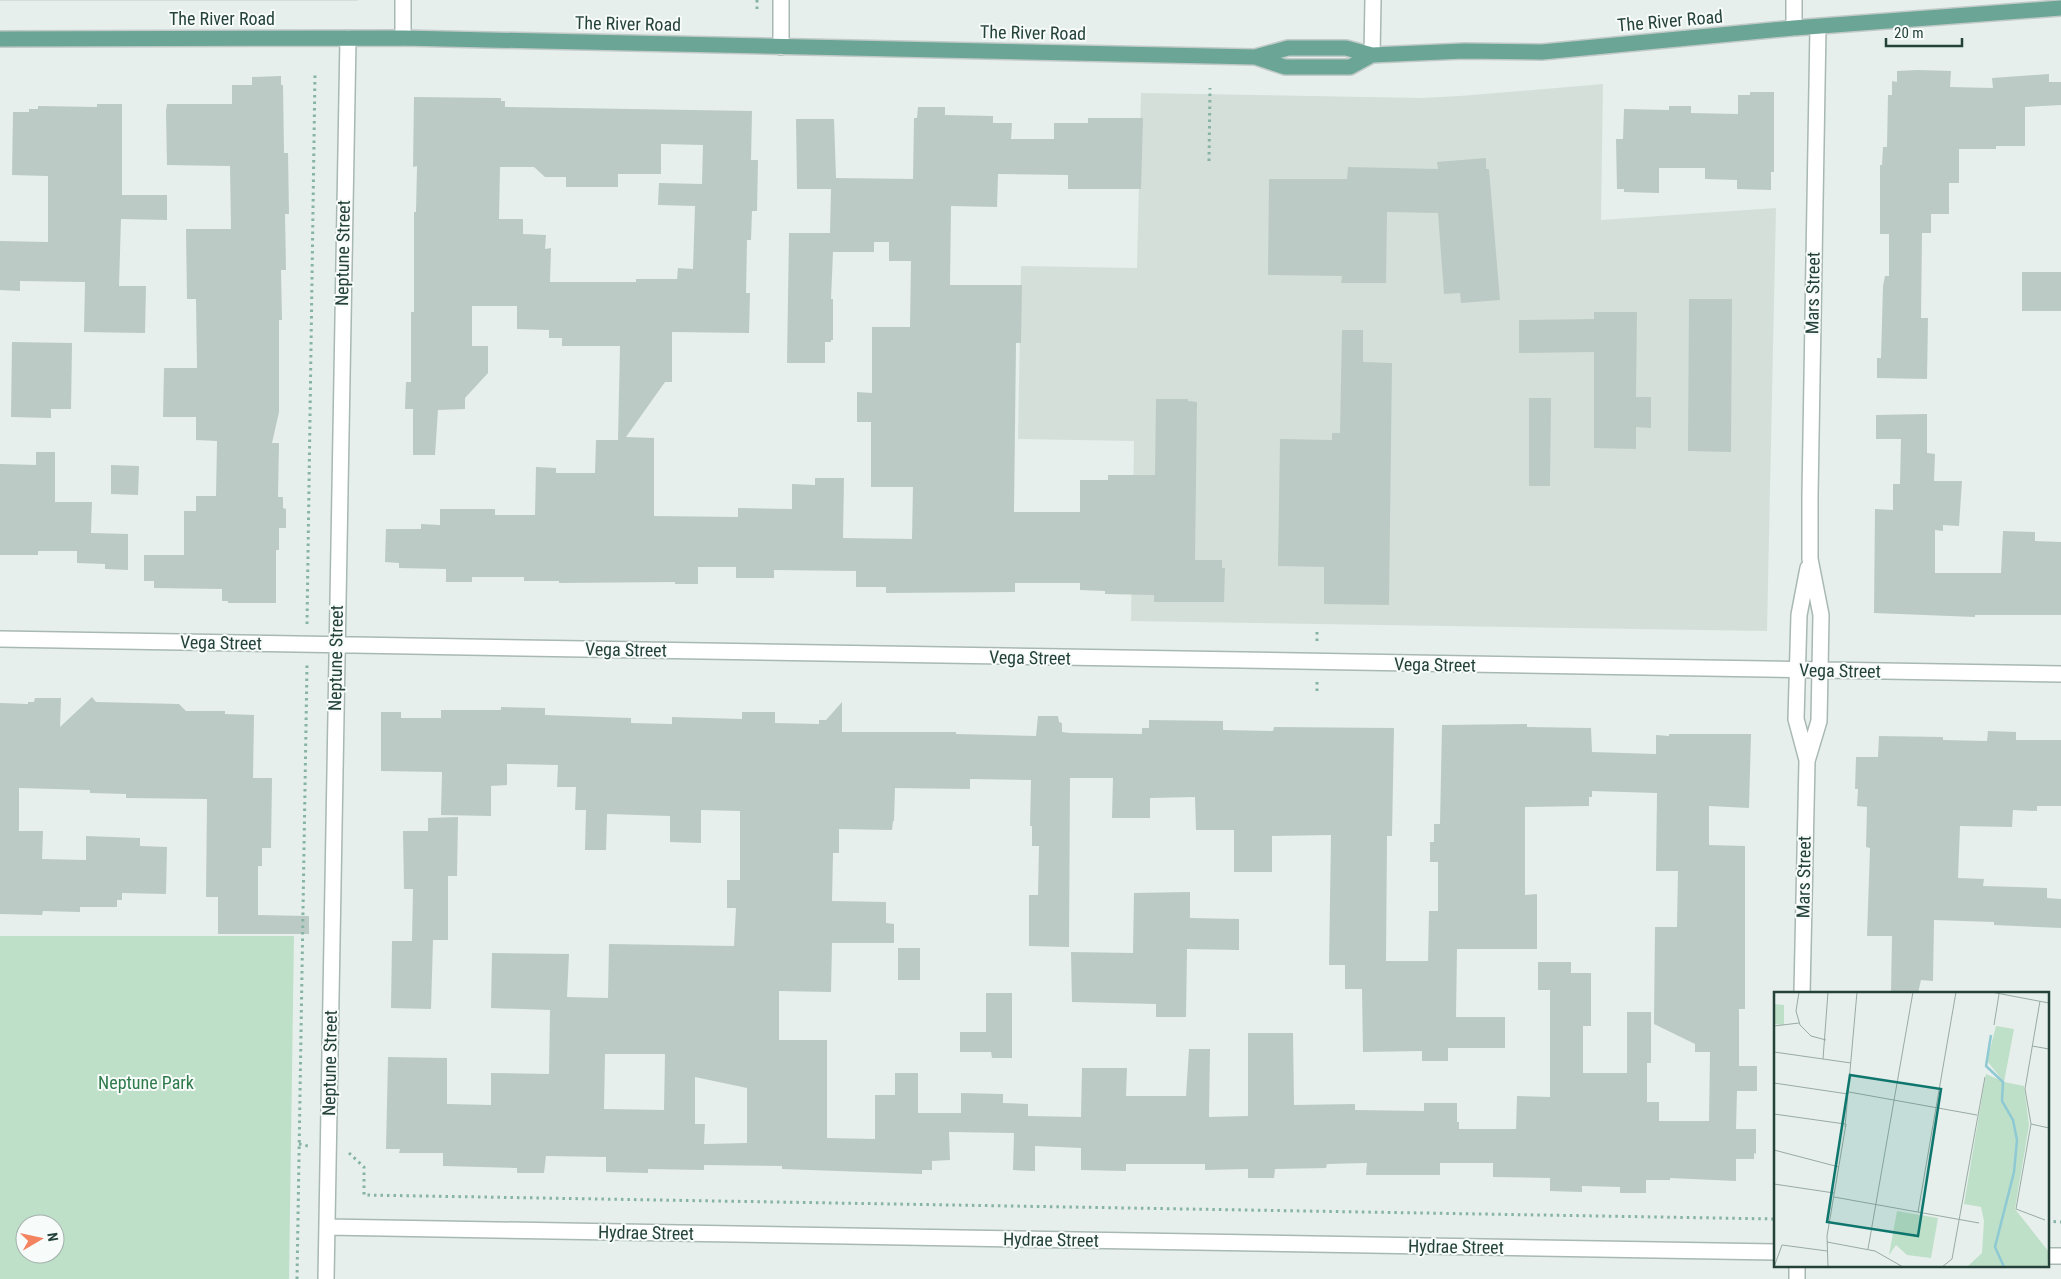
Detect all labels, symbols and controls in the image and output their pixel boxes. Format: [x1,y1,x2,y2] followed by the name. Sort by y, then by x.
[1616,5,1724,36] street label: The River Road
[169,8,275,29] street label: The River Road
[575,12,681,35] street label: The River Road
[1886,15,1962,47] scale bar
[980,21,1086,44] street label: The River Road
[1894,24,1924,42] text: 20 m
[331,200,354,306] street label: Neptune Street
[1801,252,1824,334] street label: Mars Street
[324,605,347,711] street label: Neptune Street
[180,631,262,654] street label: Vega Street
[585,638,667,661] street label: Vega Street
[989,646,1071,669] street label: Vega Street
[1394,653,1476,676] street label: Vega Street
[1799,659,1881,682] street label: Vega Street
[1792,836,1815,918] street label: Mars Street
[1774,992,2048,1266] inset map
[318,1010,341,1116] street label: Neptune Street
[98,1072,194,1093] park label: Neptune Park
[15,1214,65,1264] north arrow
[598,1221,694,1244] street label: Hydrae Street
[1003,1228,1099,1251] street label: Hydrae Street
[44,1231,61,1242] text: N
[1408,1235,1504,1258] street label: Hydrae Street

